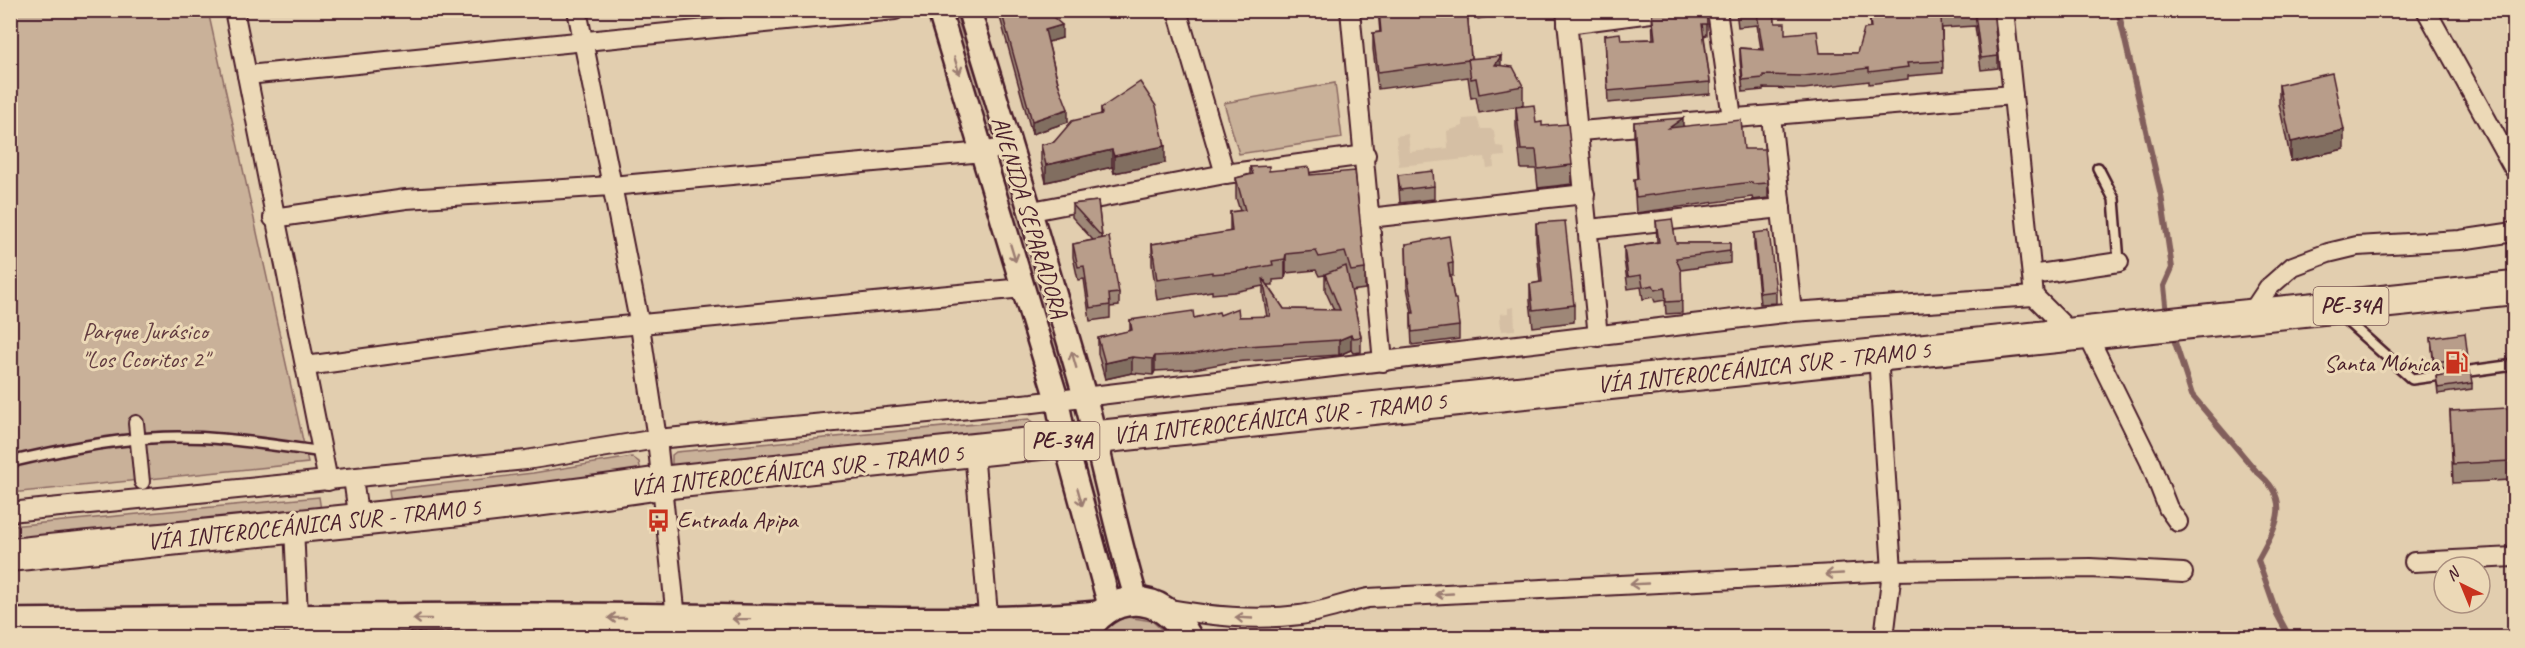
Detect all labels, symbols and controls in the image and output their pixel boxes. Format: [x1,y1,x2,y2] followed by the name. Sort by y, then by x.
[952,56,963,75] one-way arrow
[985,112,1075,322] street label: AVENIDA SEPARADORA
[1008,243,1019,262] one-way arrow
[2314,287,2388,325] road number: PE-34A
[82,316,214,374] park label: Parque Jurásico "Los Ccoritos 2"
[1596,334,1933,399] street label: VÍA INTEROCEÁNICA SUR - TRAMO 5
[2324,348,2440,378] place label: Santa Mónica
[2444,350,2470,376] fuel station icon: Santa Mónica
[1068,351,1079,370] one-way arrow
[1112,385,1449,450] street label: VÍA INTEROCEÁNICA SUR - TRAMO 5
[1024,422,1100,460] road number: PE-34A
[629,437,966,502] street label: VÍA INTEROCEÁNICA SUR - TRAMO 5
[1075,487,1087,506] one-way arrow
[146,491,483,556] street label: VÍA INTEROCEÁNICA SUR - TRAMO 5
[677,505,799,535] place label: Entrada Apipa
[646,507,672,533] bus stop icon: Entrada Apipa
[2432,555,2492,615] north arrow
[2442,562,2465,585] text: N
[1824,568,1844,579] one-way arrow
[1630,579,1649,590] one-way arrow
[1435,589,1455,600] one-way arrow
[608,612,628,624] one-way arrow
[1234,612,1254,623] one-way arrow
[413,613,433,625] one-way arrow
[732,613,752,625] one-way arrow

